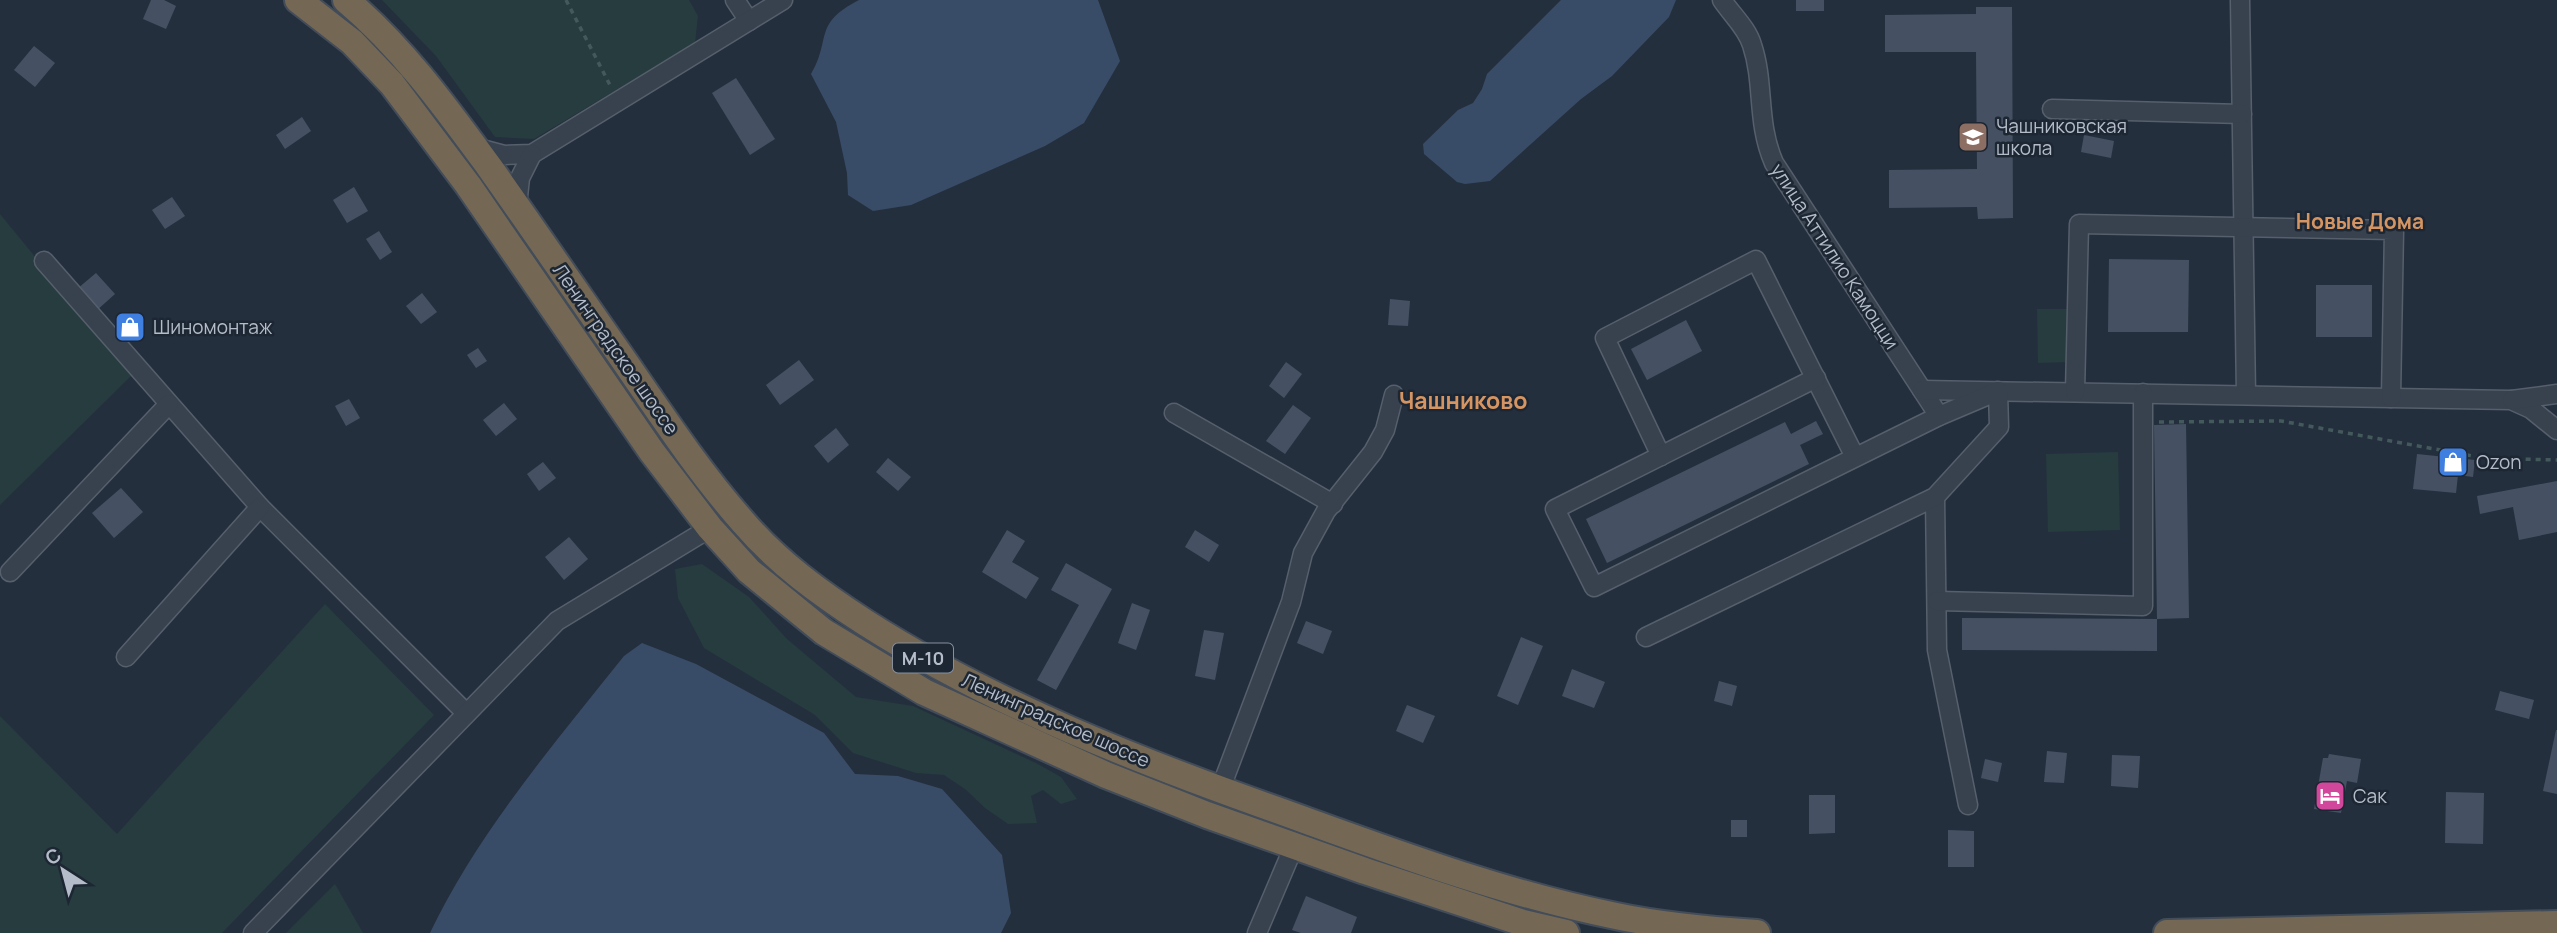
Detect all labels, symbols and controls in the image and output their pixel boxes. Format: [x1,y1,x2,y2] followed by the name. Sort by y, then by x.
[1996,113,2127,161] place label: Чашниковская школа
[1956,120,1990,154] school or university icon: Чашниковская школа
[1765,158,1905,354] street label: улица Аттилио Камоцци
[2296,207,2424,235] district label: Новые Дома
[547,258,685,440] street label: Ленинградское шоссе
[113,310,147,344] shop icon: Шиномонтаж
[153,314,273,340] place label: Шиномонтаж
[1399,384,1527,416] district label: Чашниково
[2436,445,2470,479] shop icon: Ozon
[2476,449,2522,475] place label: Ozon
[893,644,953,672] road number: М-10
[958,667,1154,773] street label: Ленинградское шоссе
[2313,779,2347,813] hotel icon: Сак
[2353,783,2387,809] place label: Сак
[28,835,98,905] north arrow
[40,842,66,871] text: С

